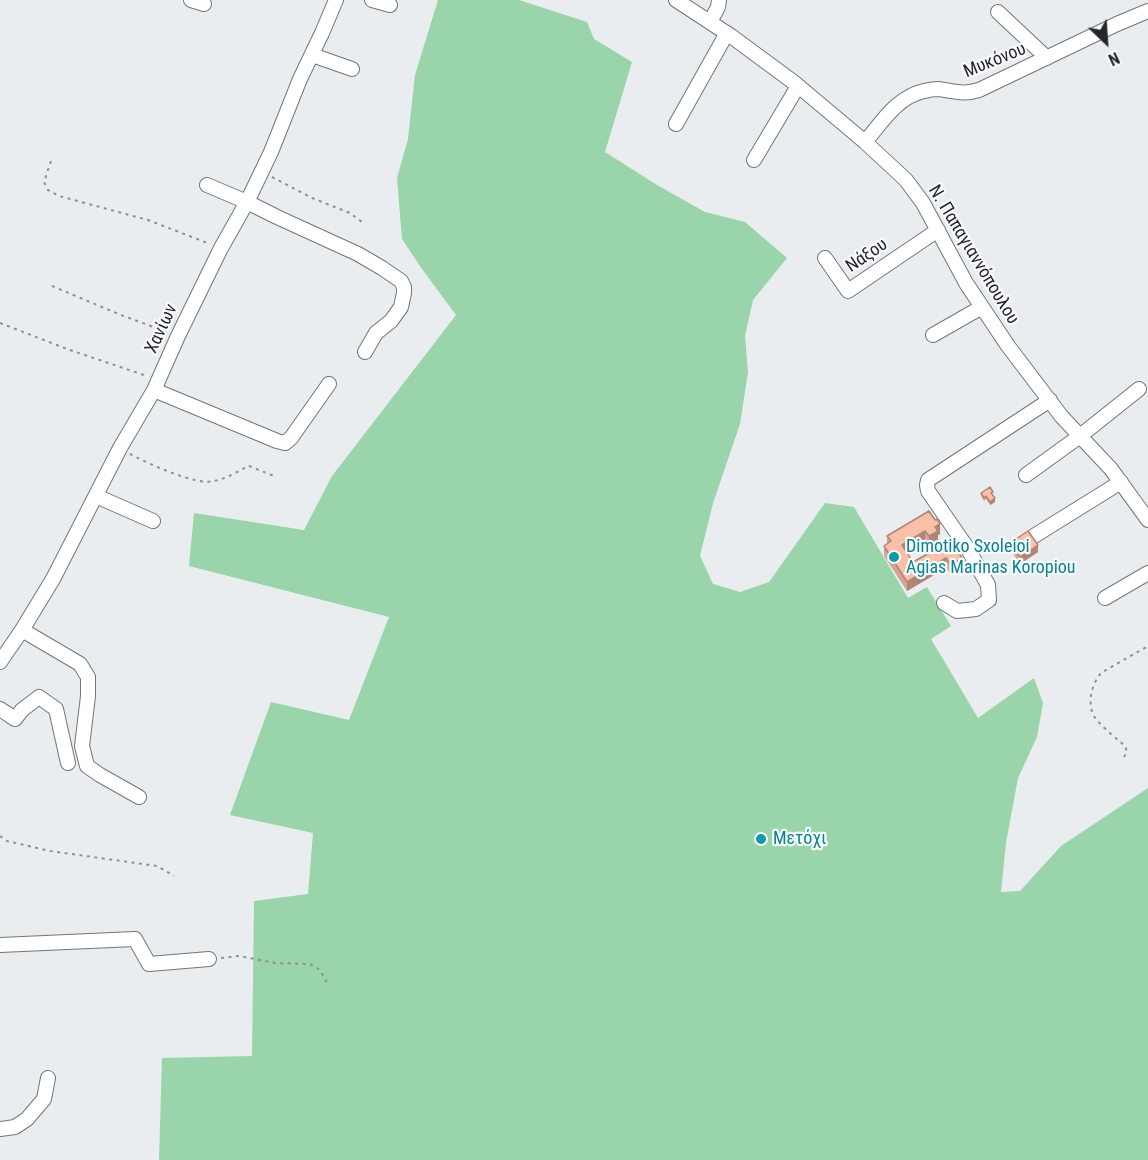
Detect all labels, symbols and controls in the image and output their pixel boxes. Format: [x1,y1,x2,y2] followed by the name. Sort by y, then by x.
[1076,12,1136,72] north arrow
[961,39,1029,83] street label: Μυκόνου
[1105,48,1122,69] text: N
[923,182,1023,328] street label: Ν. Παπαγιαννόπουλου
[842,234,892,278] street label: Νάξου
[141,301,183,357] street label: Χανίων
[906,536,1076,578] place label: Dimotiko Sxoleioi Agias Marinas Koropiou
[887,550,901,564] marker: Dimotiko Sxoleioi Agias Marinas Koropiou
[773,828,826,850] place label: Μετόχι
[754,832,768,846] marker: Μετόχι

